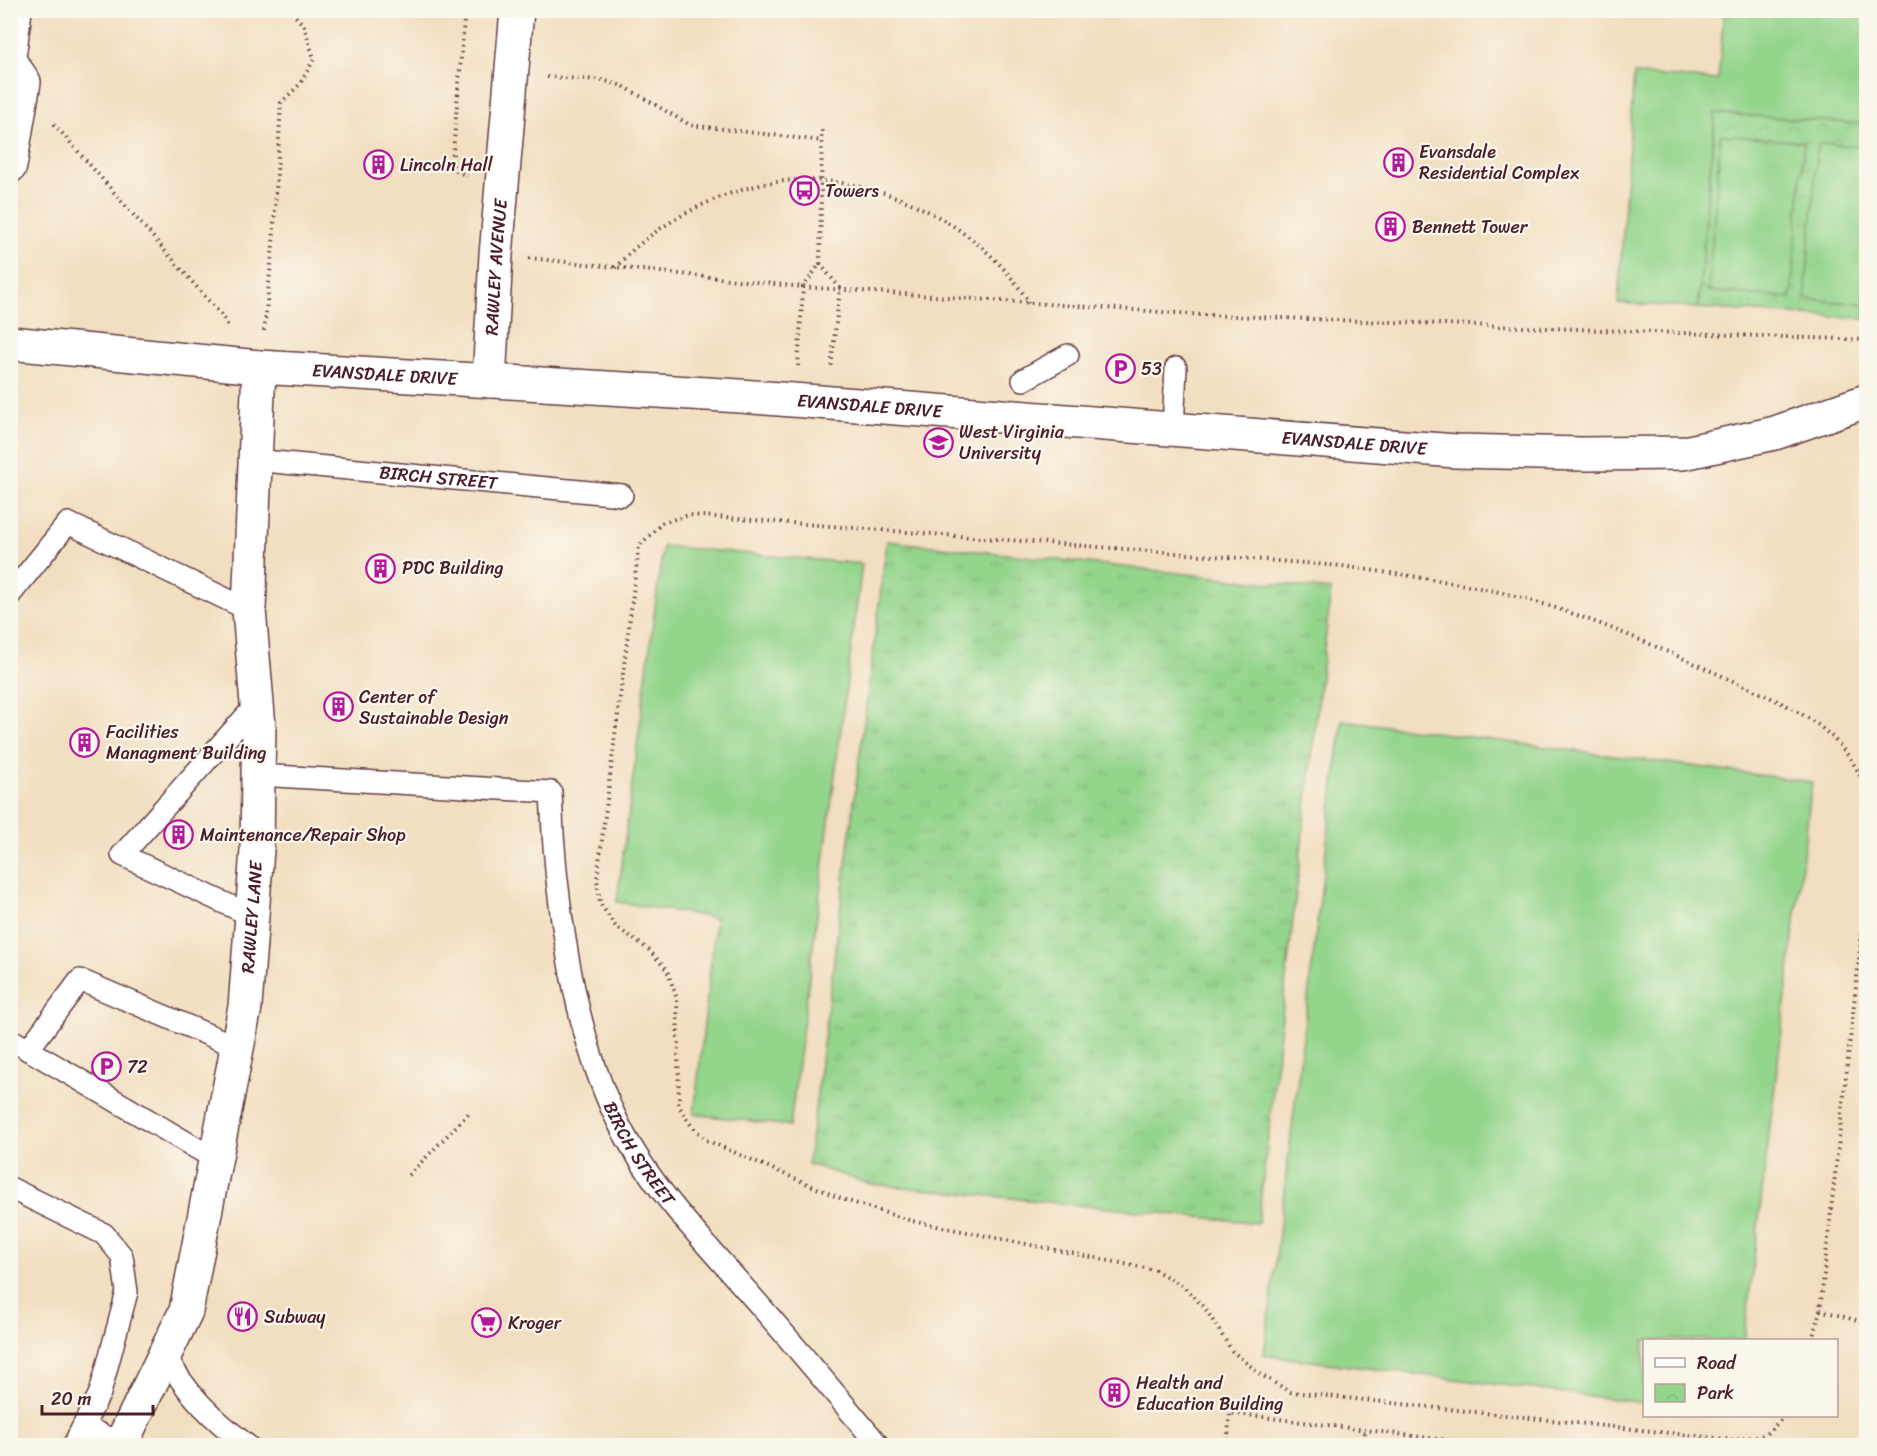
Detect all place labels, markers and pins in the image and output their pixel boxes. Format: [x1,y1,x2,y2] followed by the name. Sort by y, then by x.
[1419,136,1580,189] place label: Evansdale Residential Complex
[1382,146,1414,178] building icon: Evansdale Residential Complex
[363,149,395,181] building icon: Lincoln Hall
[400,149,494,181] place label: Lincoln Hall
[788,175,820,207] bus stop icon: Towers
[825,175,880,207] place label: Towers
[1375,211,1407,243] building icon: Bennett Tower
[1412,211,1529,243] place label: Bennett Tower
[1104,353,1136,385] parking icon: 53
[1141,353,1162,385] place label: 53
[959,416,1065,469] place label: West Virginia University
[922,426,954,458] school or university icon: West Virginia University
[365,552,397,584] building icon: PDC Building
[402,552,504,584] place label: PDC Building
[359,681,509,734] place label: Center of Sustainable Design
[322,691,354,723] building icon: Center of Sustainable Design
[106,716,267,769] place label: Facilities Managment Building
[69,726,101,758] building icon: Facilities Managment Building
[163,819,195,851] building icon: Maintenance/Repair Shop
[200,819,406,851] place label: Maintenance/Repair Shop
[90,1051,122,1083] parking icon: 72
[127,1051,148,1083] place label: 72
[227,1301,259,1333] restaurant icon: Subway
[264,1301,326,1333] place label: Subway
[471,1307,503,1339] supermarket icon: Kroger
[508,1307,563,1339] place label: Kroger
[1136,1367,1283,1420] place label: Health and Education Building
[1099,1377,1131,1409] building icon: Health and Education Building

